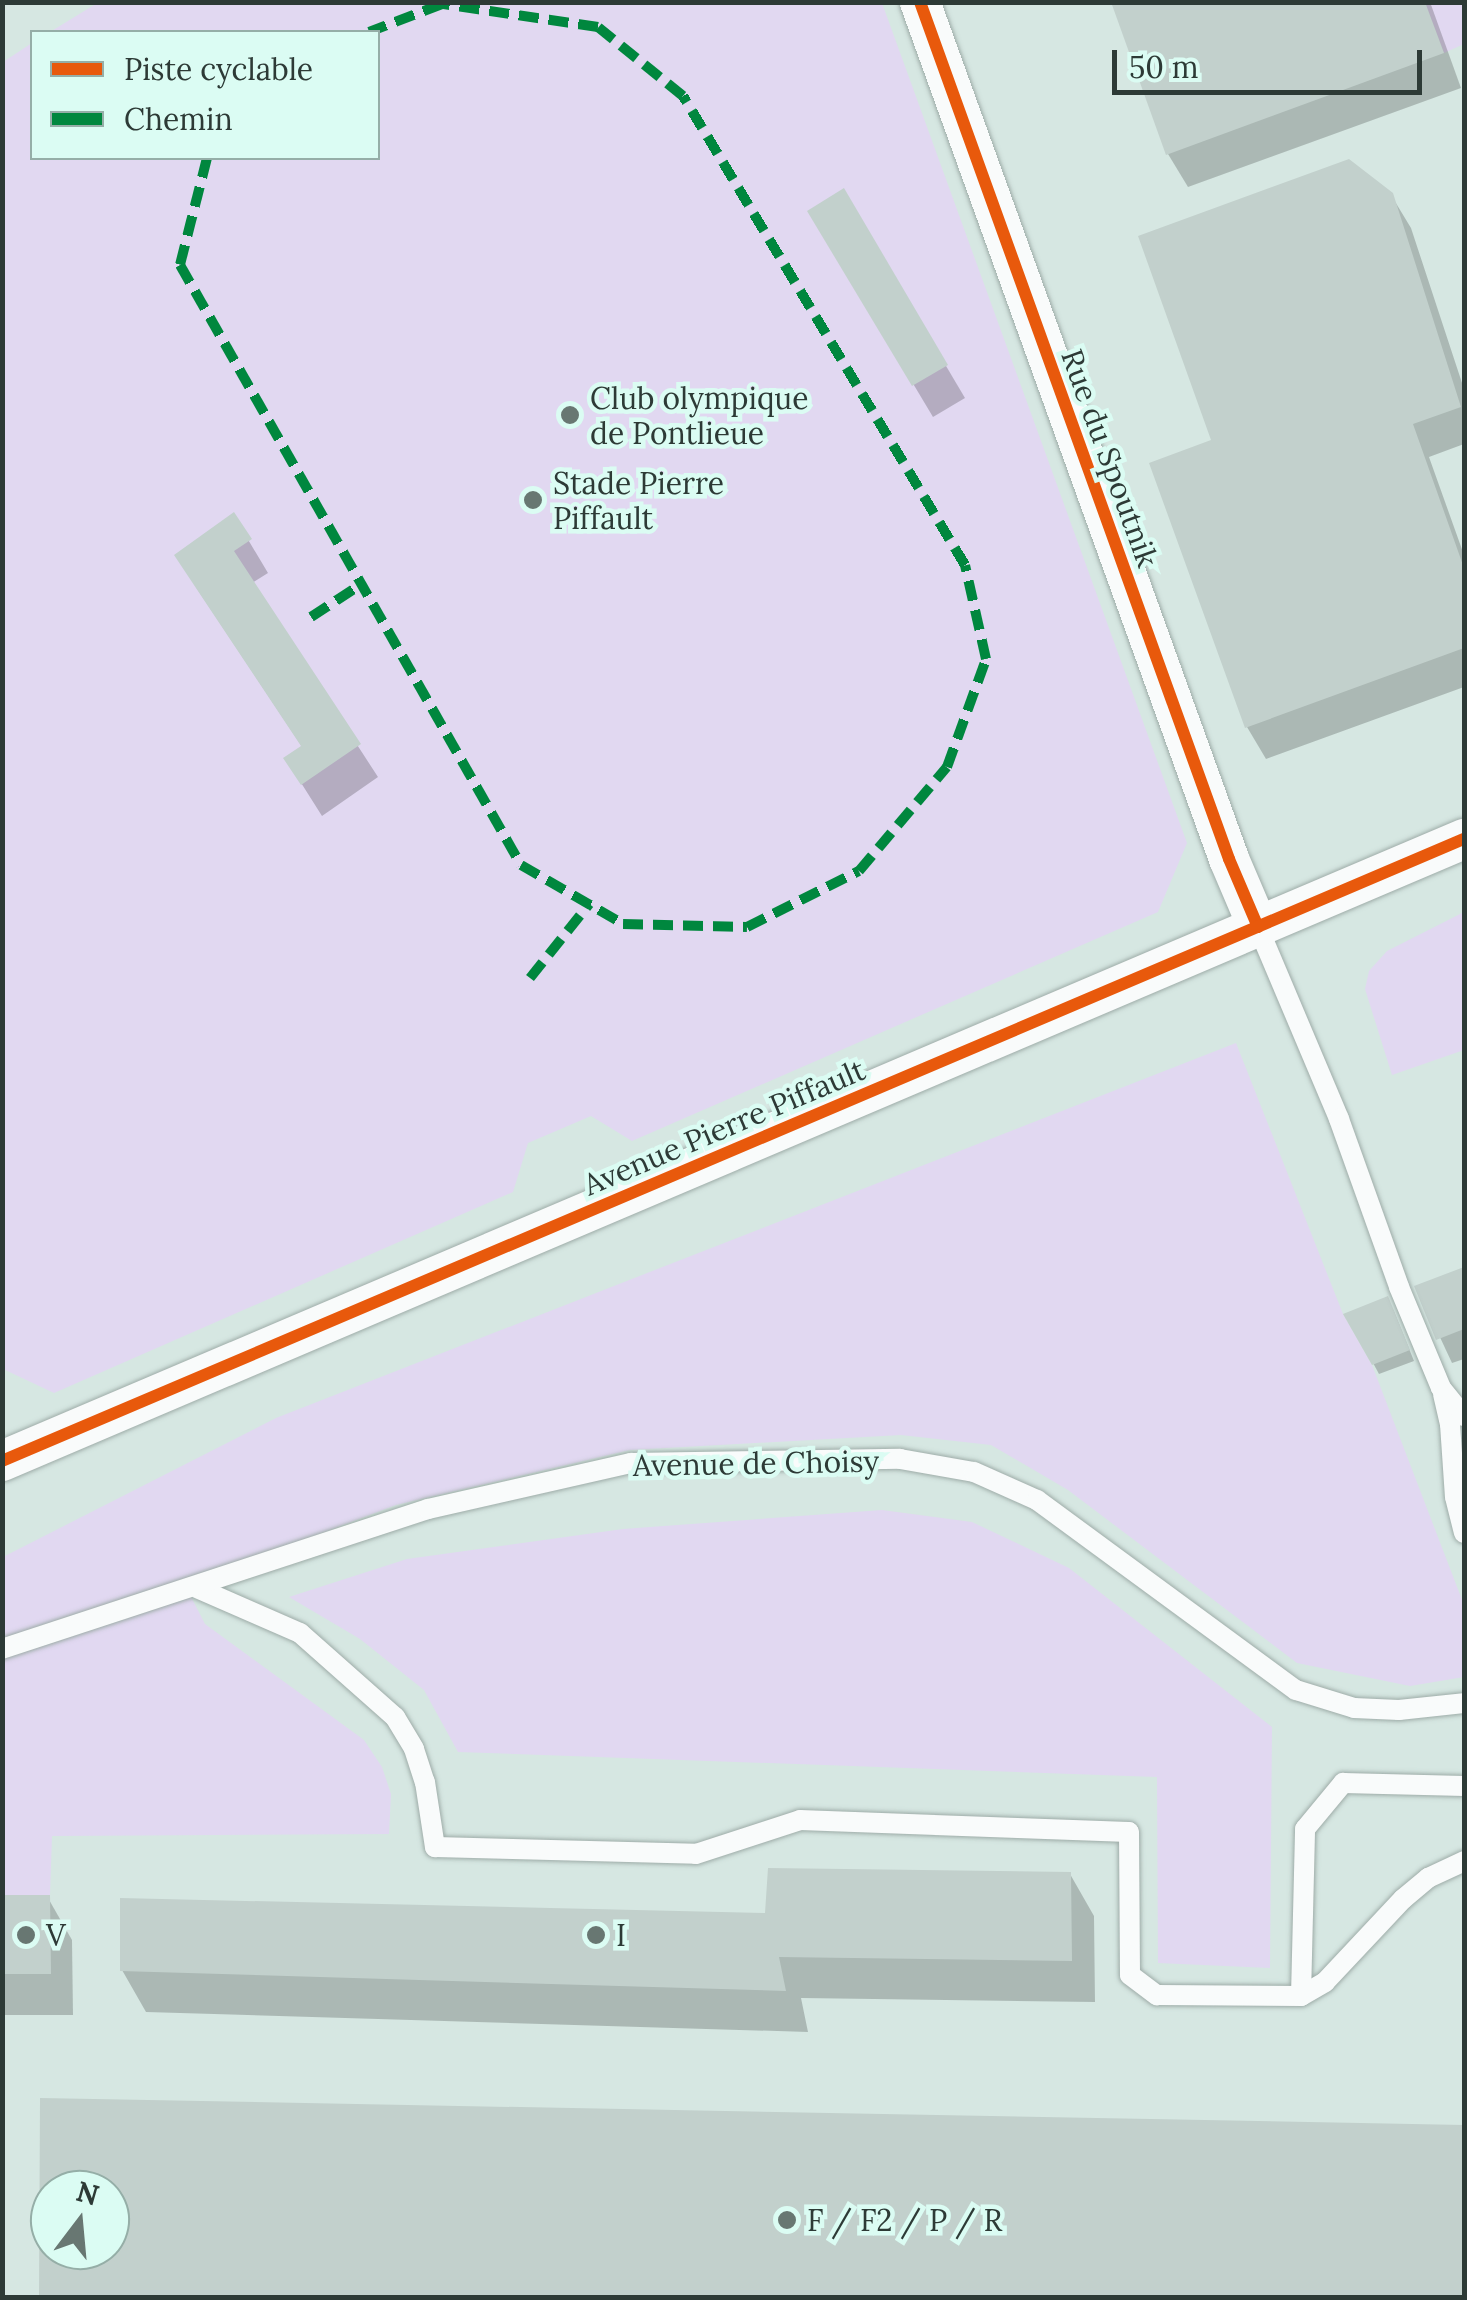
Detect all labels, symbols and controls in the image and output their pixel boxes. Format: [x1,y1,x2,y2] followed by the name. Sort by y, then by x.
[30,30,380,160] legend
[1117,30,1427,92] scale bar
[1129,48,1199,86] text: 50 m
[124,50,313,88] text: Piste cyclable
[124,100,233,138] text: Chemin
[1054,344,1166,572] street label: Rue du Spoutnik
[590,380,808,450] place label: Club olympique de Pontlieue
[559,404,581,426] marker: Club olympique de Pontlieue
[553,465,724,536] place label: Stade Pierre Piffault
[522,489,544,511] marker: Stade Pierre Piffault
[578,1051,870,1203] street label: Avenue Pierre Piffault
[632,1443,880,1483] street label: Avenue de Choisy
[46,1917,66,1953] place label: V
[616,1917,626,1953] place label: I
[15,1924,37,1946] marker: V
[585,1924,607,1946] marker: I
[30,2170,130,2270] north arrow
[72,2173,103,2213] text: N
[807,2202,1002,2238] place label: F / F2 / P / R
[776,2209,798,2231] marker: F / F2 / P / R

